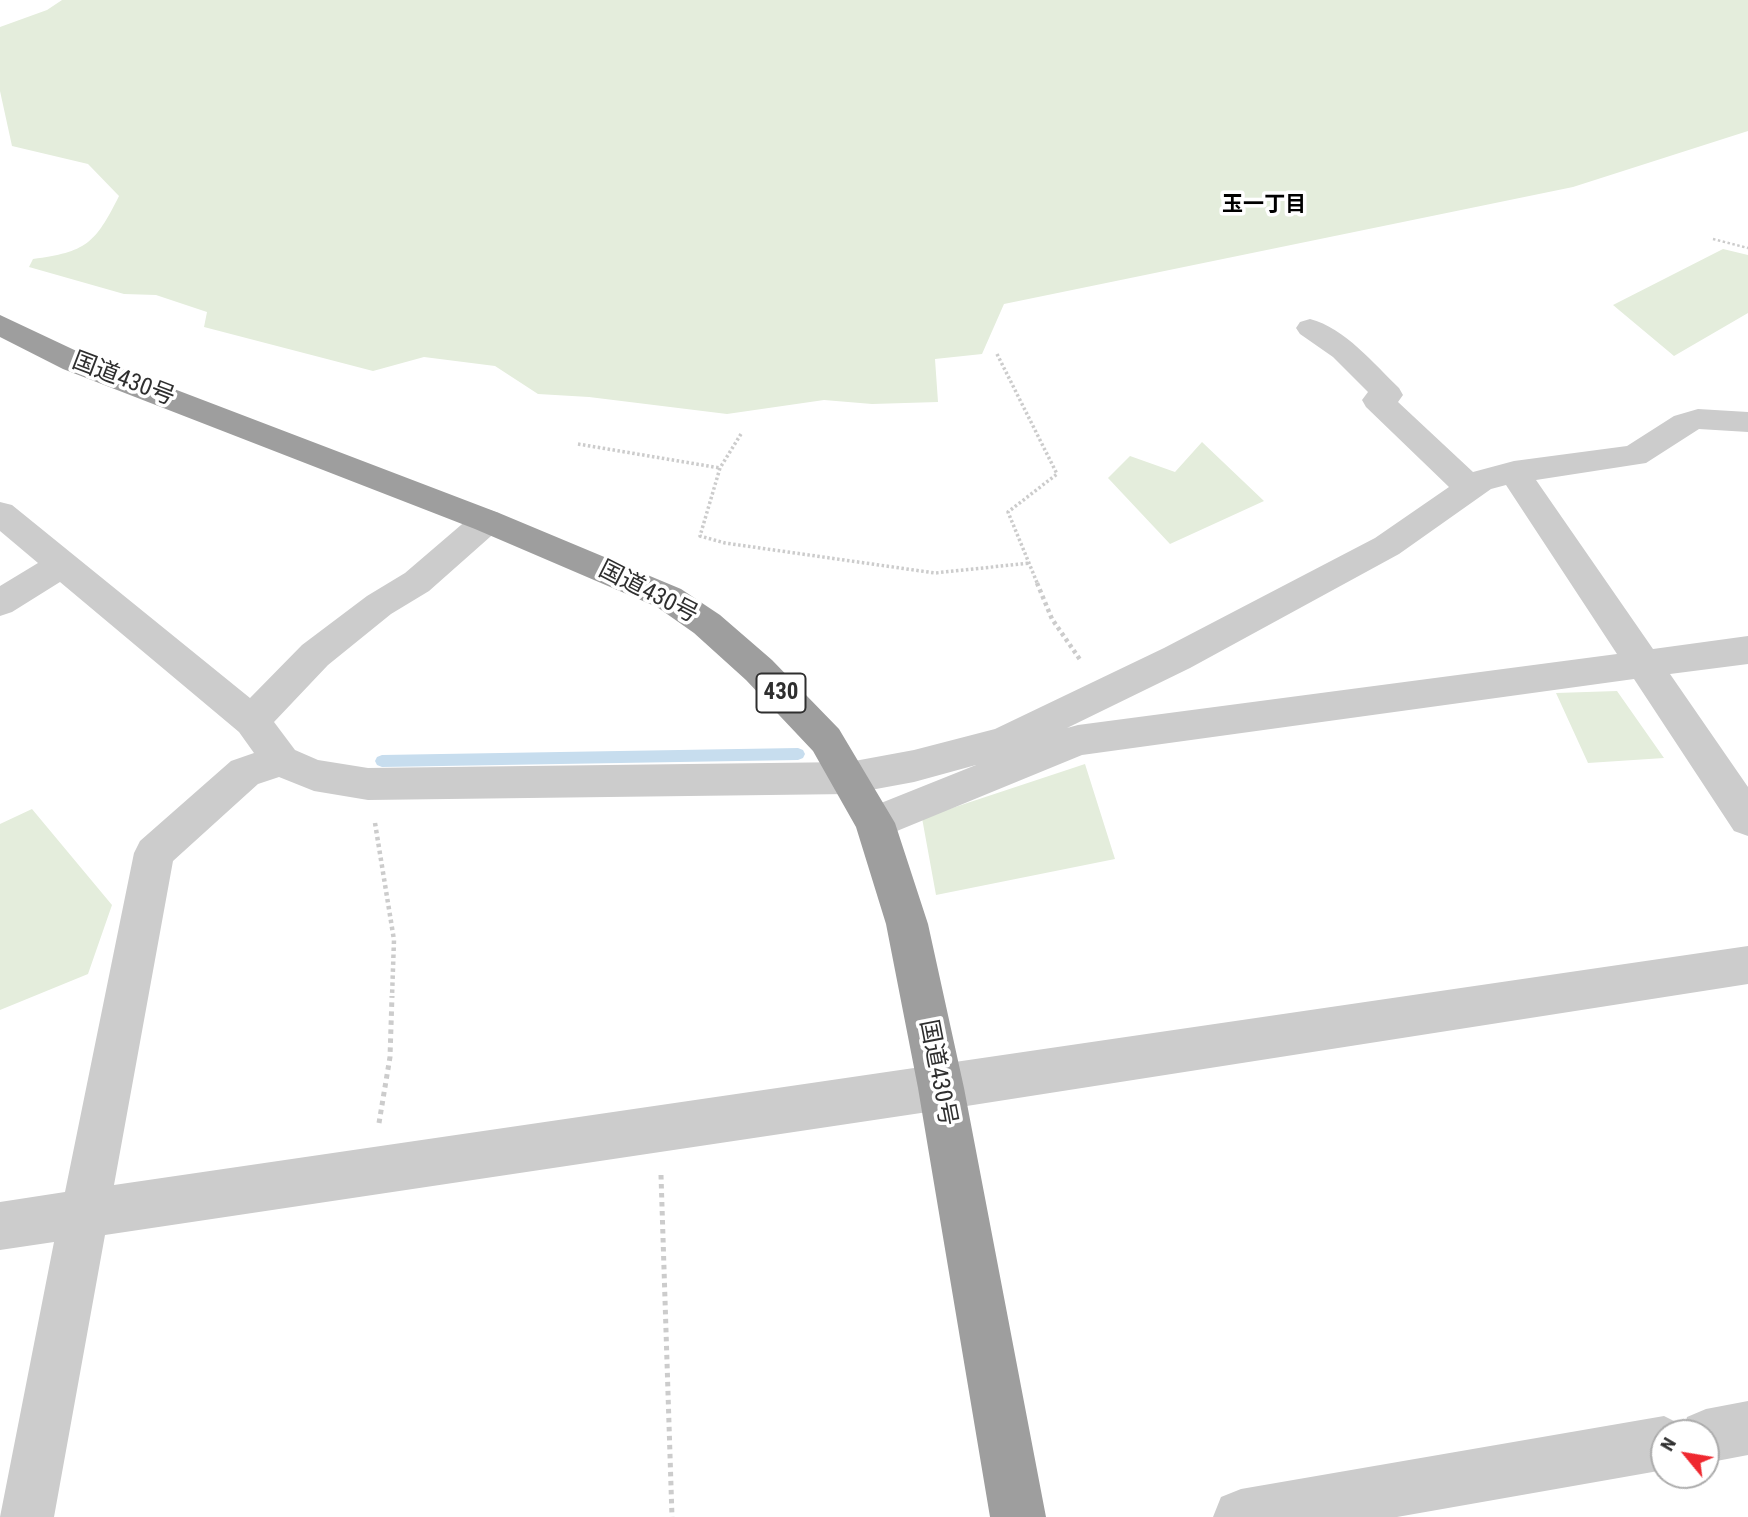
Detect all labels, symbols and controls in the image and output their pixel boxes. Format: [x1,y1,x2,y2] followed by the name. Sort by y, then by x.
[1222,193,1306,219] district label: 玉一丁目
[68,347,178,413] street label: 国道430号
[594,556,702,630] street label: 国道430号
[756,674,806,712] road number: 430
[913,1017,961,1129] street label: 国道430号
[1650,1419,1720,1489] north arrow
[1655,1433,1681,1455] text: N

